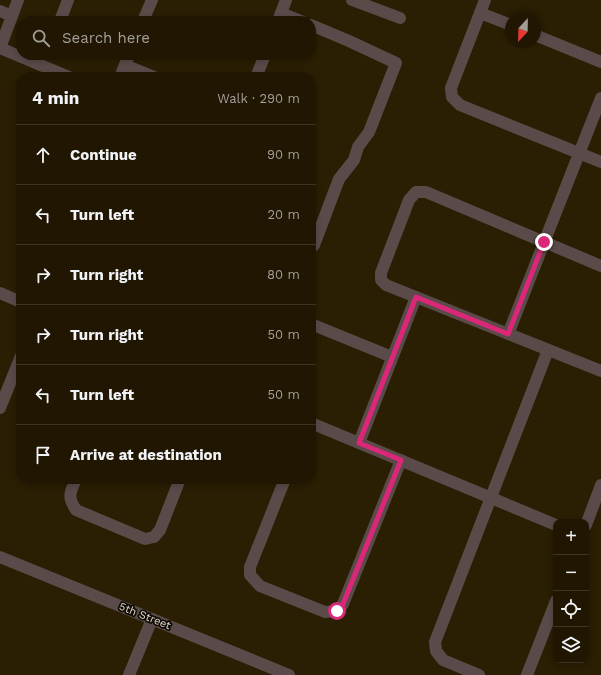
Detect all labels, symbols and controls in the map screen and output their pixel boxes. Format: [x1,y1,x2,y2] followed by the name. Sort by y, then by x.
[505,12,541,48] north arrow
[16,16,316,60] search box
[30,27,52,49] icon: search
[62,29,150,47] text: Search here
[32,88,79,108] text: 4 min
[217,91,300,106] text: Walk · 290 m
[32,144,54,166] icon: ahead
[70,146,137,164] text: Continue
[267,147,300,162] text: 90 m
[32,204,54,226] icon: left
[70,206,134,224] text: Turn left
[268,207,300,222] text: 20 m
[535,233,553,251] route end
[32,264,54,286] icon: right
[70,266,143,284] text: Turn right
[267,267,300,282] text: 80 m
[32,324,54,346] icon: right
[70,326,143,344] text: Turn right
[268,327,300,342] text: 50 m
[32,384,54,406] icon: left
[70,386,134,404] text: Turn left
[268,387,300,402] text: 50 m
[32,444,54,466] icon: arrive
[70,446,222,464] text: Arrive at destination
[553,519,589,663] map controls
[553,519,589,555] button: +
[553,555,589,591] button: −
[553,591,589,627] button: locate
[117,600,173,632] street label: 5th Street
[328,602,346,620] route start
[553,627,589,663] button: layers

